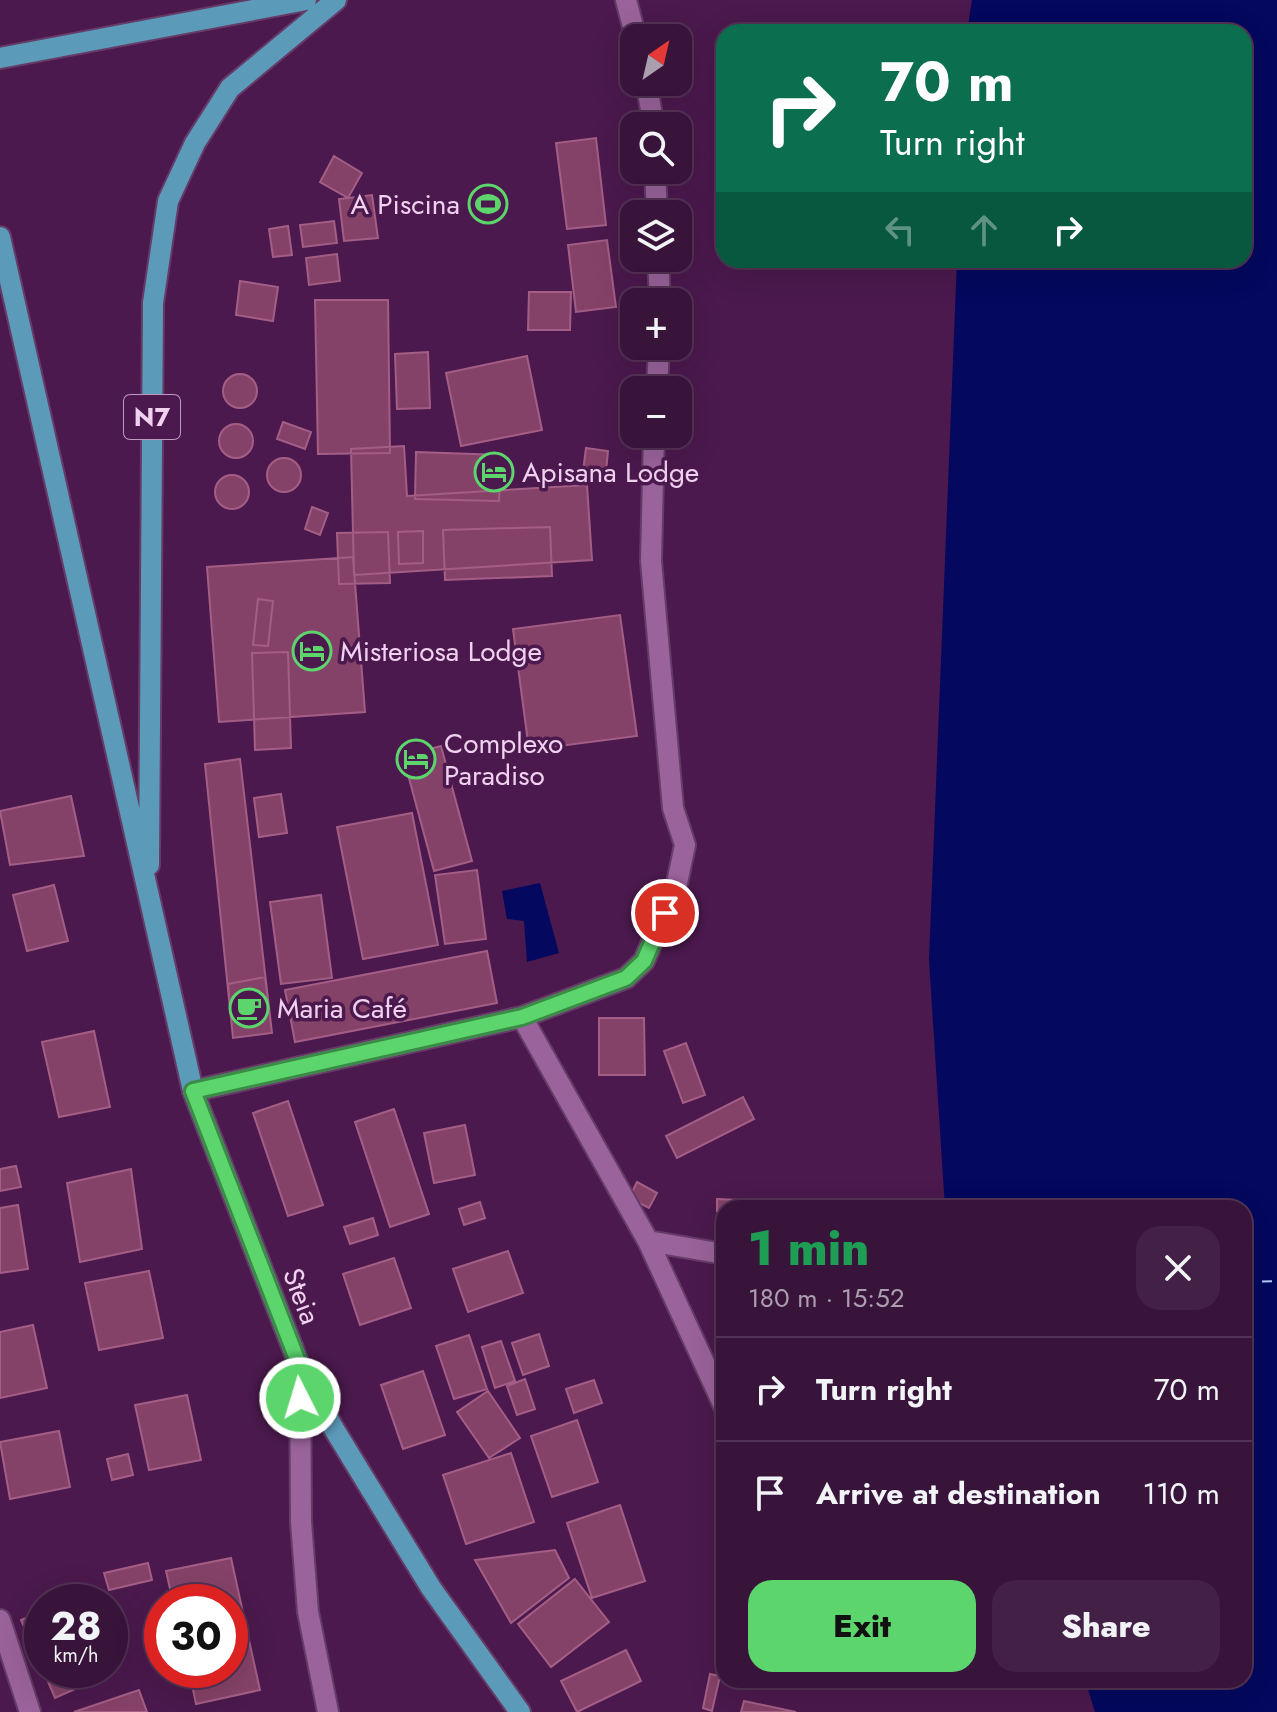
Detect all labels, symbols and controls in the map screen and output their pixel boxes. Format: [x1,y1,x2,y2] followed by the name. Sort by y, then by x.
[620,24,692,96] north arrow
[620,24,692,448] map controls
[880,41,1014,122] text: 70 m
[748,56,852,160] icon: right
[620,112,692,184] button: search
[880,116,1025,168] text: Turn right
[467,183,509,225] sports icon: A Piscina
[350,184,460,225] place label: A Piscina
[620,200,692,272] button: layers
[878,208,922,252] icon: left
[962,208,1006,252] icon: ahead
[1046,208,1090,252] icon: right
[620,288,692,360] button: +
[620,376,692,448] button: −
[124,395,180,439] road number: N7
[473,451,515,493] hotel icon: Apisana Lodge
[522,452,699,493] place label: Apisana Lodge
[291,630,333,672] hotel icon: Misteriosa Lodge
[340,631,542,672] place label: Misteriosa Lodge
[444,723,563,796] place label: Complexo Paradiso
[395,738,437,780] hotel icon: Complexo Paradiso
[631,879,699,947] pin
[643,891,687,935] icon: arrive
[228,987,270,1029] cafe icon: Maria Café
[277,988,407,1029] place label: Maria Café
[748,1214,869,1283] text: 1 min
[1136,1226,1220,1310] button: close
[272,1262,331,1330] street label: Steia
[748,1279,905,1317] text: 180 m · 15:52
[258,1356,342,1440] position arrow
[748,1367,792,1411] icon: right
[816,1368,952,1411] text: Turn right
[1154,1368,1220,1411] text: 70 m
[748,1471,792,1515] icon: arrive
[816,1472,1101,1515] text: Arrive at destination
[1143,1472,1220,1515] text: 110 m
[748,1580,976,1672] button: Exit
[992,1580,1220,1672] button: Share
[144,1584,248,1688] speed limit sign: 30
[50,1597,102,1655] text: 28
[53,1641,99,1670] text: km/h

